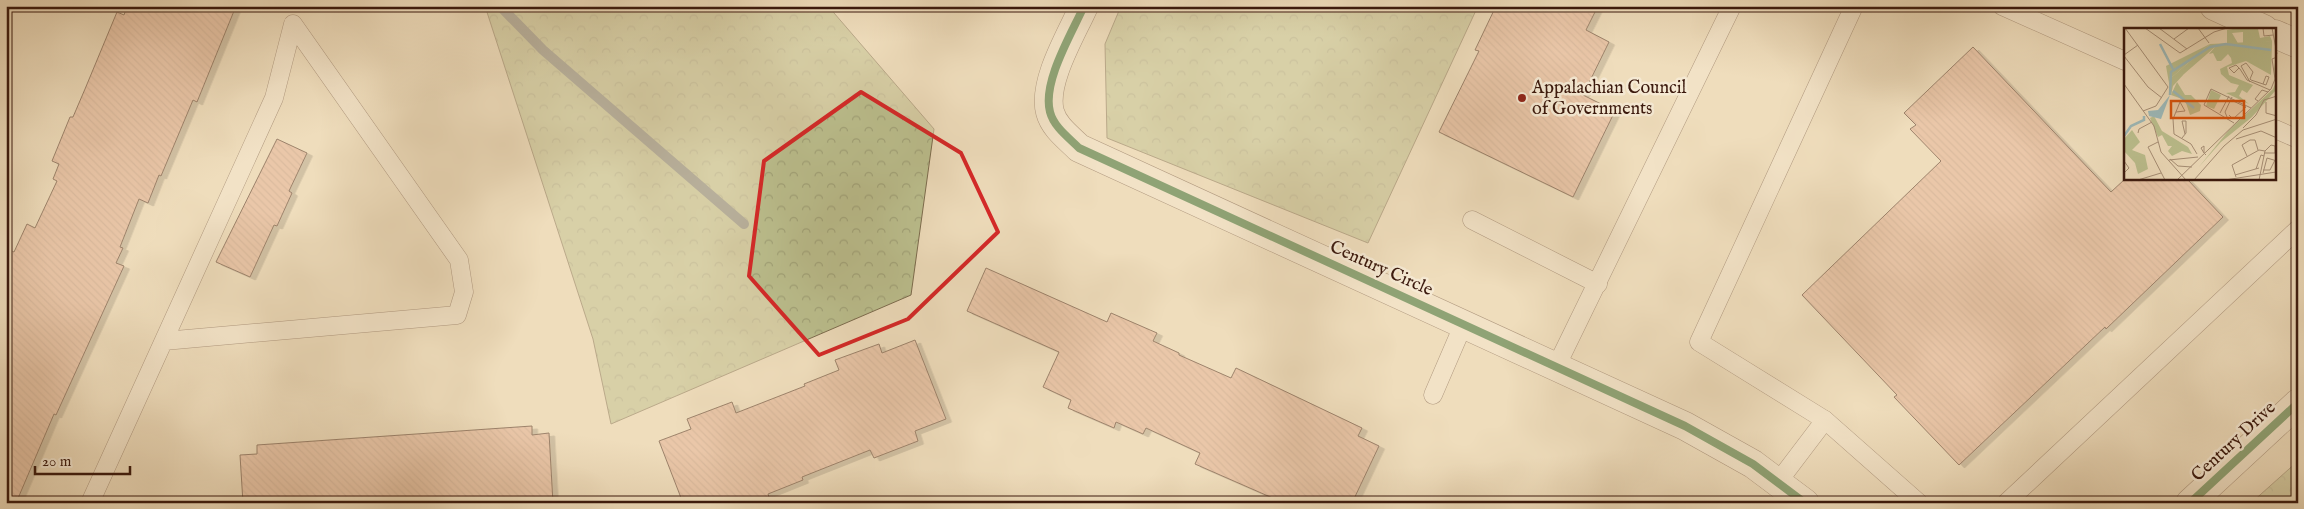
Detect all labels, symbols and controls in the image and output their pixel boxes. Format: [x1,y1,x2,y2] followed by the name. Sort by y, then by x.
[2124,28,2276,180] inset map
[1531,77,1687,121] place label: Appalachian Council of Governments
[1516,92,1528,104] marker: Appalachian Council of Governments
[1326,236,1436,302] street label: Century Circle
[2187,397,2281,487] street label: Century Drive
[35,444,130,476] scale bar
[42,452,72,471] text: 20 m

